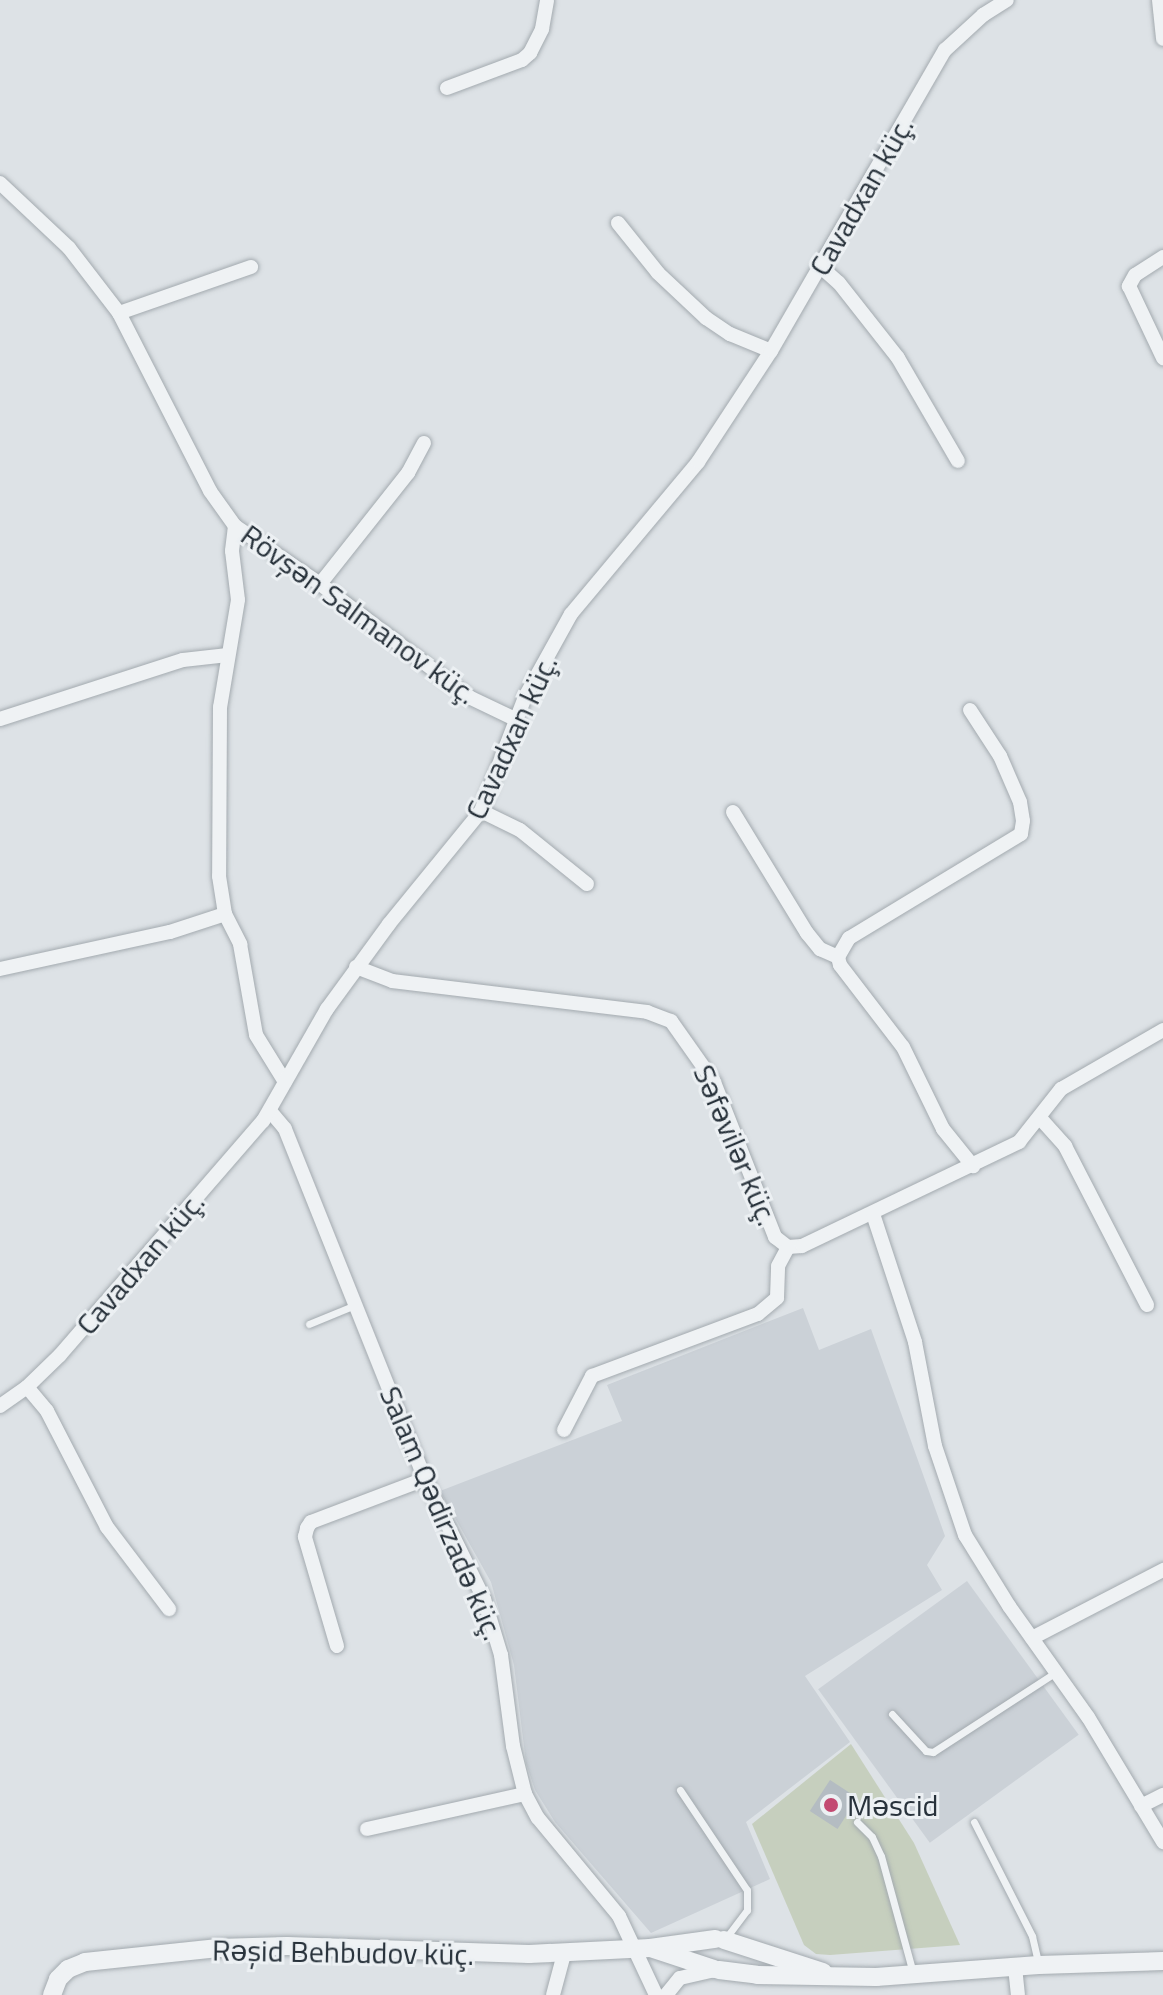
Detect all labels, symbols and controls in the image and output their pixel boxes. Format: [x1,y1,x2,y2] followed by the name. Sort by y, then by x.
[801,110,921,282] street label: Cavadxan küç.
[234,516,484,712] street label: Rövşən Salmanov küç.
[457,649,565,825] street label: Cavadxan küç.
[686,1059,786,1231] street label: Səfəvilər küç.
[68,1184,212,1342] street label: Cavadxan küç.
[372,1381,512,1645] street label: Salam Qədirzadə küç.
[847,1787,938,1823] place label: Məscid
[822,1796,840,1814] marker: Məscid
[212,1932,474,1972] street label: Rəşid Behbudov küç.

